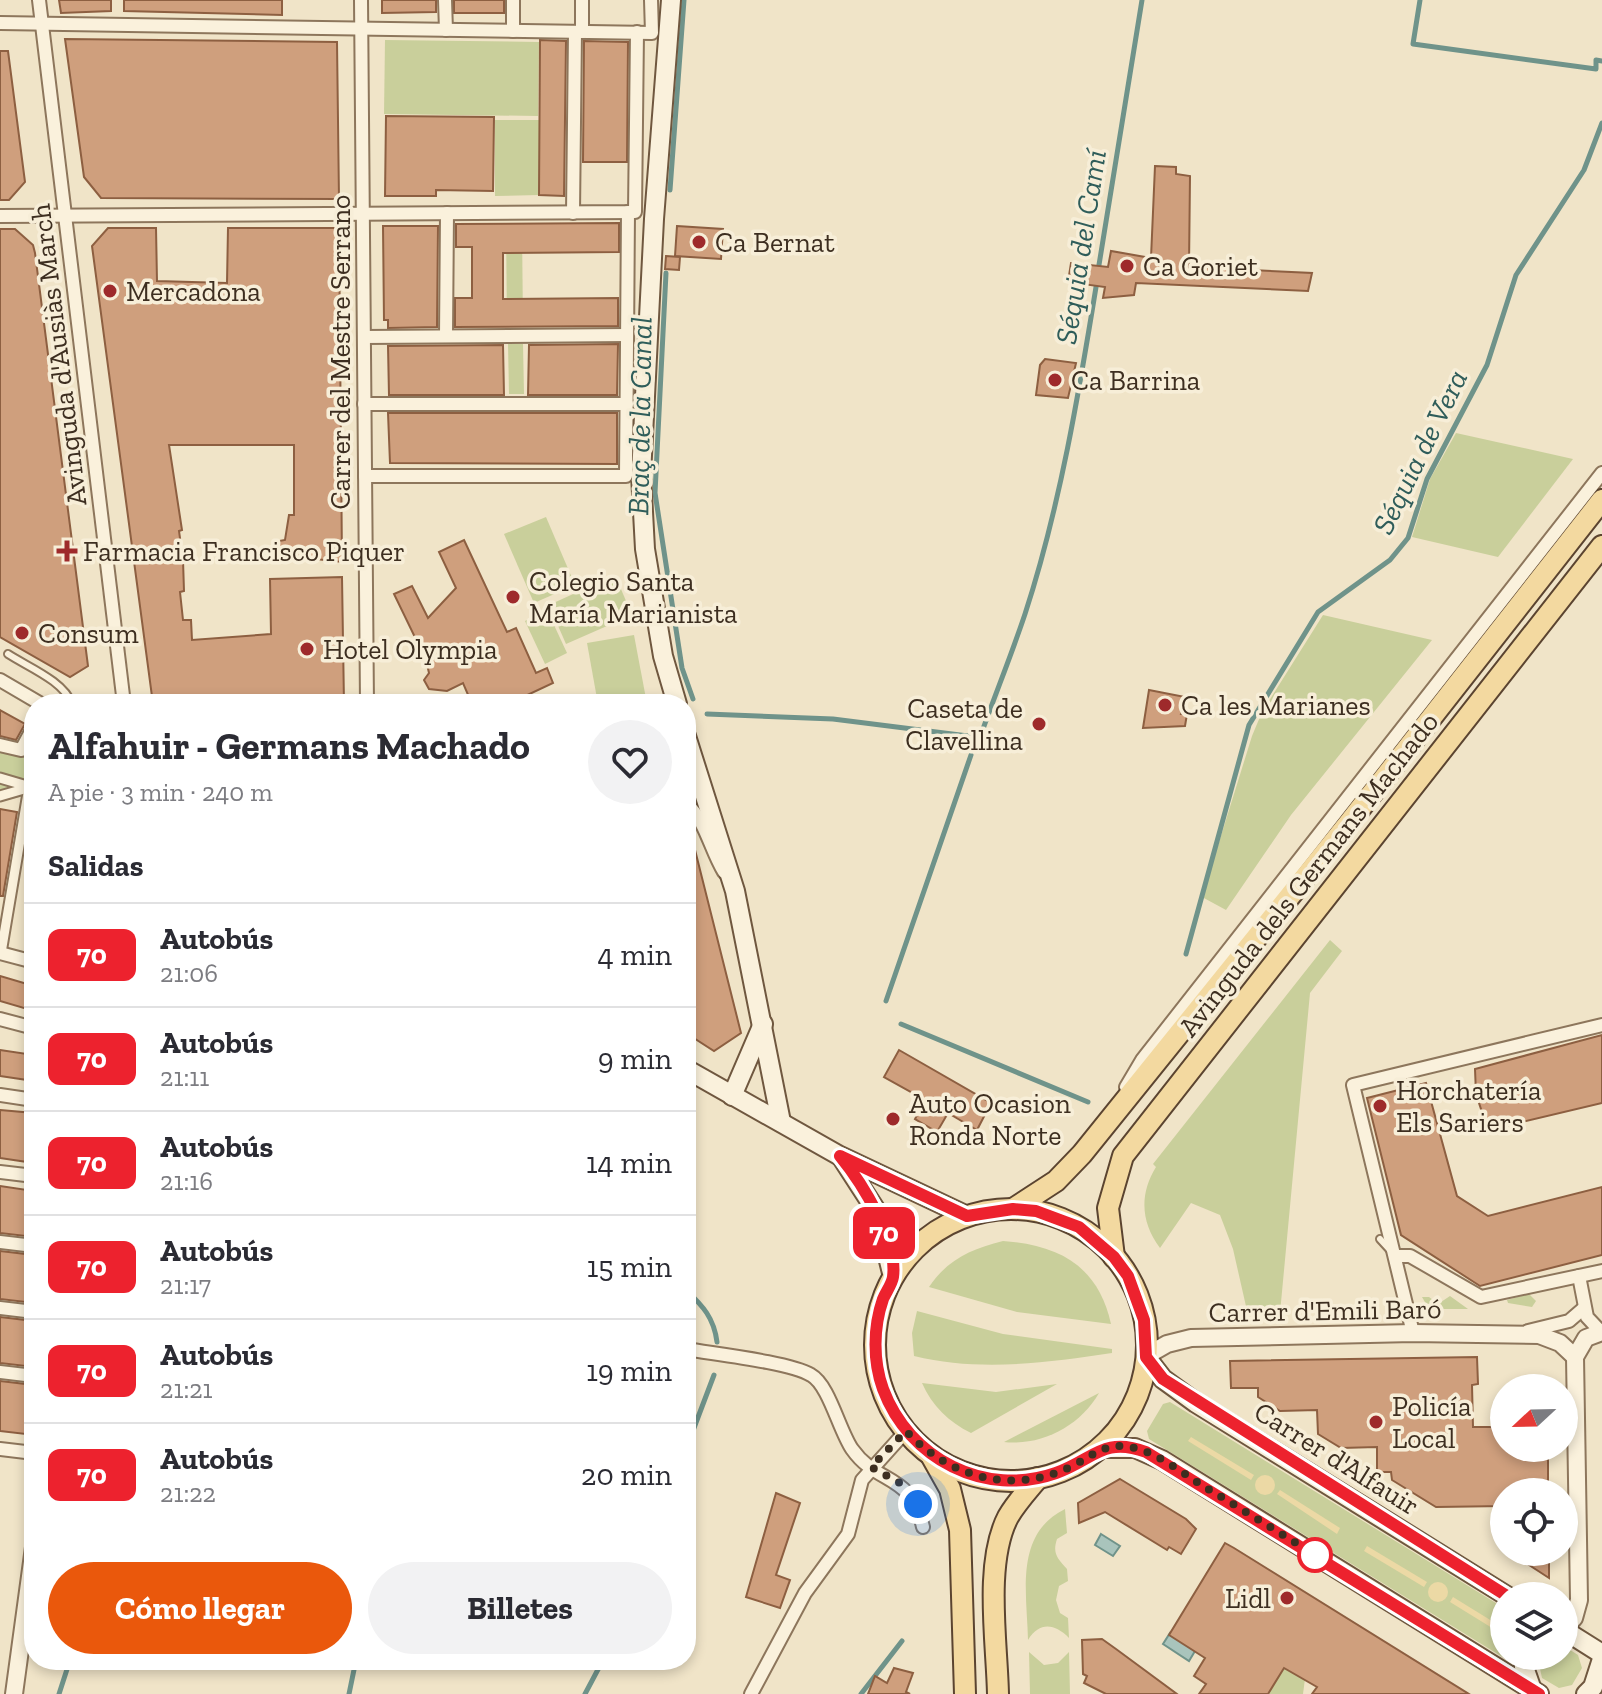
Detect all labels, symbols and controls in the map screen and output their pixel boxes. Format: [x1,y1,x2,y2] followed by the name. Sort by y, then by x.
[1048,146,1114,347] water label: Séquia del Camí
[324,195,357,509] street label: Carrer del Mestre Serrano
[24,202,93,508] street label: Avinguda d'Ausiàs March
[715,226,835,259] place label: Ca Bernat
[690,233,708,251] marker: Ca Bernat
[1143,250,1258,283] place label: Ca Goriet
[1118,257,1136,275] marker: Ca Goriet
[126,275,261,308] place label: Mercadona
[101,282,119,300] marker: Mercadona
[620,316,660,516] water label: Braç de la Canal
[1071,364,1201,397] place label: Ca Barrina
[1365,364,1475,540] water label: Séquia de Vera
[1046,371,1064,389] marker: Ca Barrina
[83,535,405,568] place label: Farmacia Francisco Piquer
[58,542,76,560] marker: Farmacia Francisco Piquer
[529,565,738,630] place label: Colegio Santa María Marianista
[504,588,522,606] marker: Colegio Santa María Marianista
[38,617,139,650] place label: Consum
[13,624,31,642] marker: Consum
[323,633,498,666] place label: Hotel Olympia
[298,640,316,658] marker: Hotel Olympia
[1181,689,1371,722] place label: Ca les Marianes
[905,692,1023,757] place label: Caseta de Clavellina
[1156,696,1174,714] marker: Ca les Marianes
[1172,706,1445,1043] street label: Avinguda dels Germans Machado
[1030,715,1048,733] marker: Caseta de Clavellina
[588,720,672,804] button: heart
[48,723,530,769] text: Alfahuir - Germans Machado
[48,776,273,808] text: A pie · 3 min · 240 m
[48,848,143,884] text: Salidas
[160,921,273,957] text: Autobús
[598,937,672,973] text: 4 min
[77,938,107,971] text: 70
[160,957,218,989] text: 21:06
[160,1025,273,1061] text: Autobús
[598,1041,672,1077] text: 9 min
[77,1042,107,1075] text: 70
[160,1061,209,1093] text: 21:11
[1396,1074,1542,1139] place label: Horchatería Els Sariers
[909,1087,1071,1152] place label: Auto Ocasion Ronda Norte
[1371,1097,1389,1115] marker: Horchatería Els Sariers
[884,1110,902,1128] marker: Auto Ocasion Ronda Norte
[160,1129,273,1165] text: Autobús
[586,1145,672,1181] text: 14 min
[77,1146,107,1179] text: 70
[160,1165,213,1197] text: 21:16
[848,1207,920,1259] line badge: 70
[869,1216,899,1249] text: 70
[160,1233,273,1269] text: Autobús
[587,1249,672,1285] text: 15 min
[77,1250,107,1283] text: 70
[160,1269,211,1301] text: 21:17
[1208,1292,1442,1329] street label: Carrer d'Emili Baró
[160,1337,273,1373] text: Autobús
[586,1353,672,1389] text: 19 min
[77,1354,107,1387] text: 70
[160,1373,213,1405] text: 21:21
[1490,1374,1578,1462] north arrow
[1490,1374,1578,1670] map controls
[1392,1390,1472,1455] place label: Policía Local
[1248,1395,1425,1522] street label: Carrer d'Alfauir
[1367,1413,1385,1431] marker: Policía Local
[160,1441,273,1477] text: Autobús
[581,1457,672,1493] text: 20 min
[77,1458,107,1491] text: 70
[160,1477,216,1509] text: 21:22
[1490,1478,1578,1566] button: locate
[898,1484,938,1524] your location
[1298,1538,1332,1572] unlabelled marker
[48,1562,352,1654] button: Cómo llegar
[368,1562,672,1654] button: Billetes
[1225,1582,1271,1615] place label: Lidl
[1490,1582,1578,1670] button: layers
[1278,1589,1296,1607] marker: Lidl

